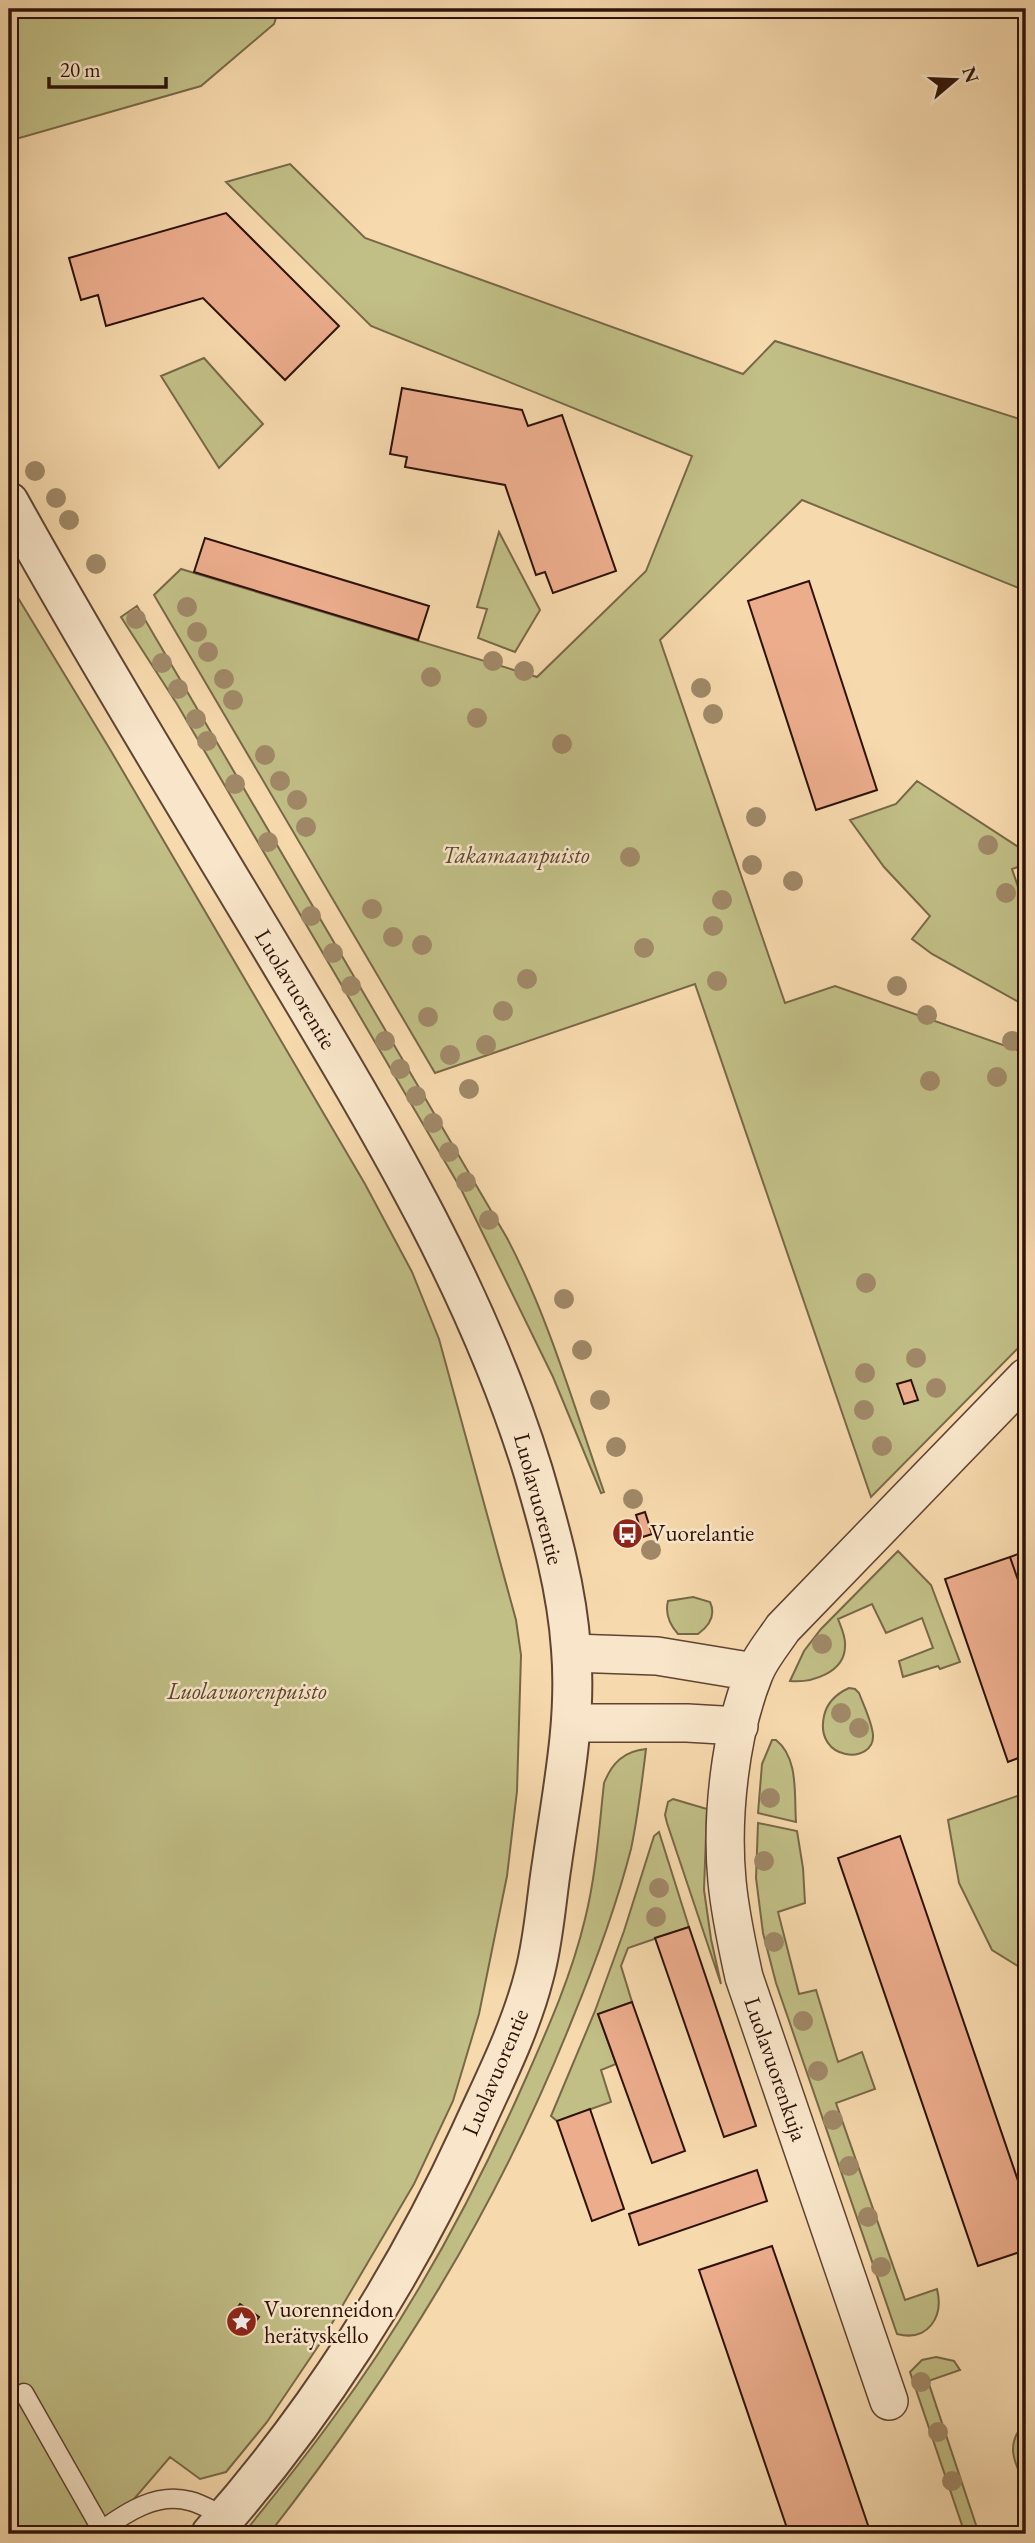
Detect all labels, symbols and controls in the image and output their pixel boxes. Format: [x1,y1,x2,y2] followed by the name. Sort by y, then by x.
[49,46,166,90] scale bar
[920,46,990,116] north arrow
[60,56,101,83] text: 20 m
[956,63,985,87] text: N
[442,840,590,870] park label: Takamaanpuisto
[248,923,344,1055] street label: Luolavuorentie
[507,1430,571,1568] street label: Luolavuorentie
[610,1516,644,1550] bus stop icon: Vuorelantie
[650,1518,754,1548] place label: Vuorelantie
[166,1676,327,1706] park label: Luolavuorenpuisto
[737,1993,815,2146] street label: Luolavuorenkuja
[455,2004,535,2140] street label: Luolavuorentie
[264,2294,394,2350] place label: Vuorenneidon herätyskello
[224,2305,258,2339] place icon: Vuorenneidon herätyskello

